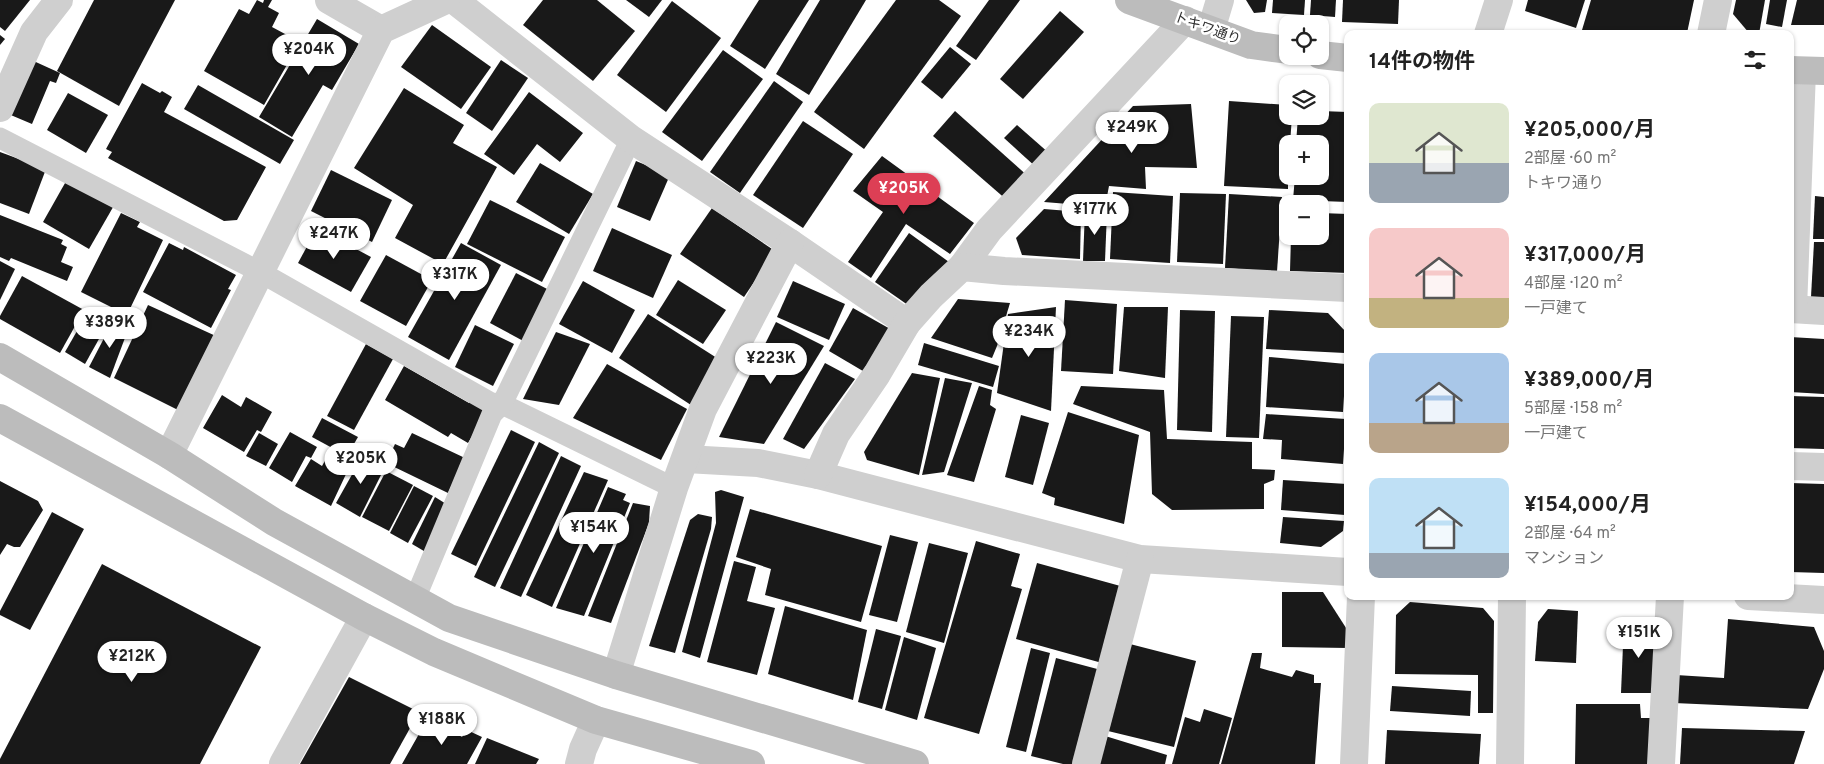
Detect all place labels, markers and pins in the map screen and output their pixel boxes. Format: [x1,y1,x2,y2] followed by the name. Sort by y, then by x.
[274,34,344,76] pin: ¥204K
[1097,112,1167,154] pin: ¥249K
[869,172,939,215] pin: ¥205K
[1060,194,1130,236] pin: ¥177K
[299,218,369,260] pin: ¥247K
[420,258,490,301] pin: ¥317K
[75,306,145,349] pin: ¥389K
[994,316,1064,358] pin: ¥234K
[736,342,806,385] pin: ¥223K
[326,442,396,485] pin: ¥205K
[559,512,629,554] pin: ¥154K
[1604,616,1674,659] pin: ¥151K
[97,640,167,683] pin: ¥212K
[407,704,477,746] pin: ¥188K

